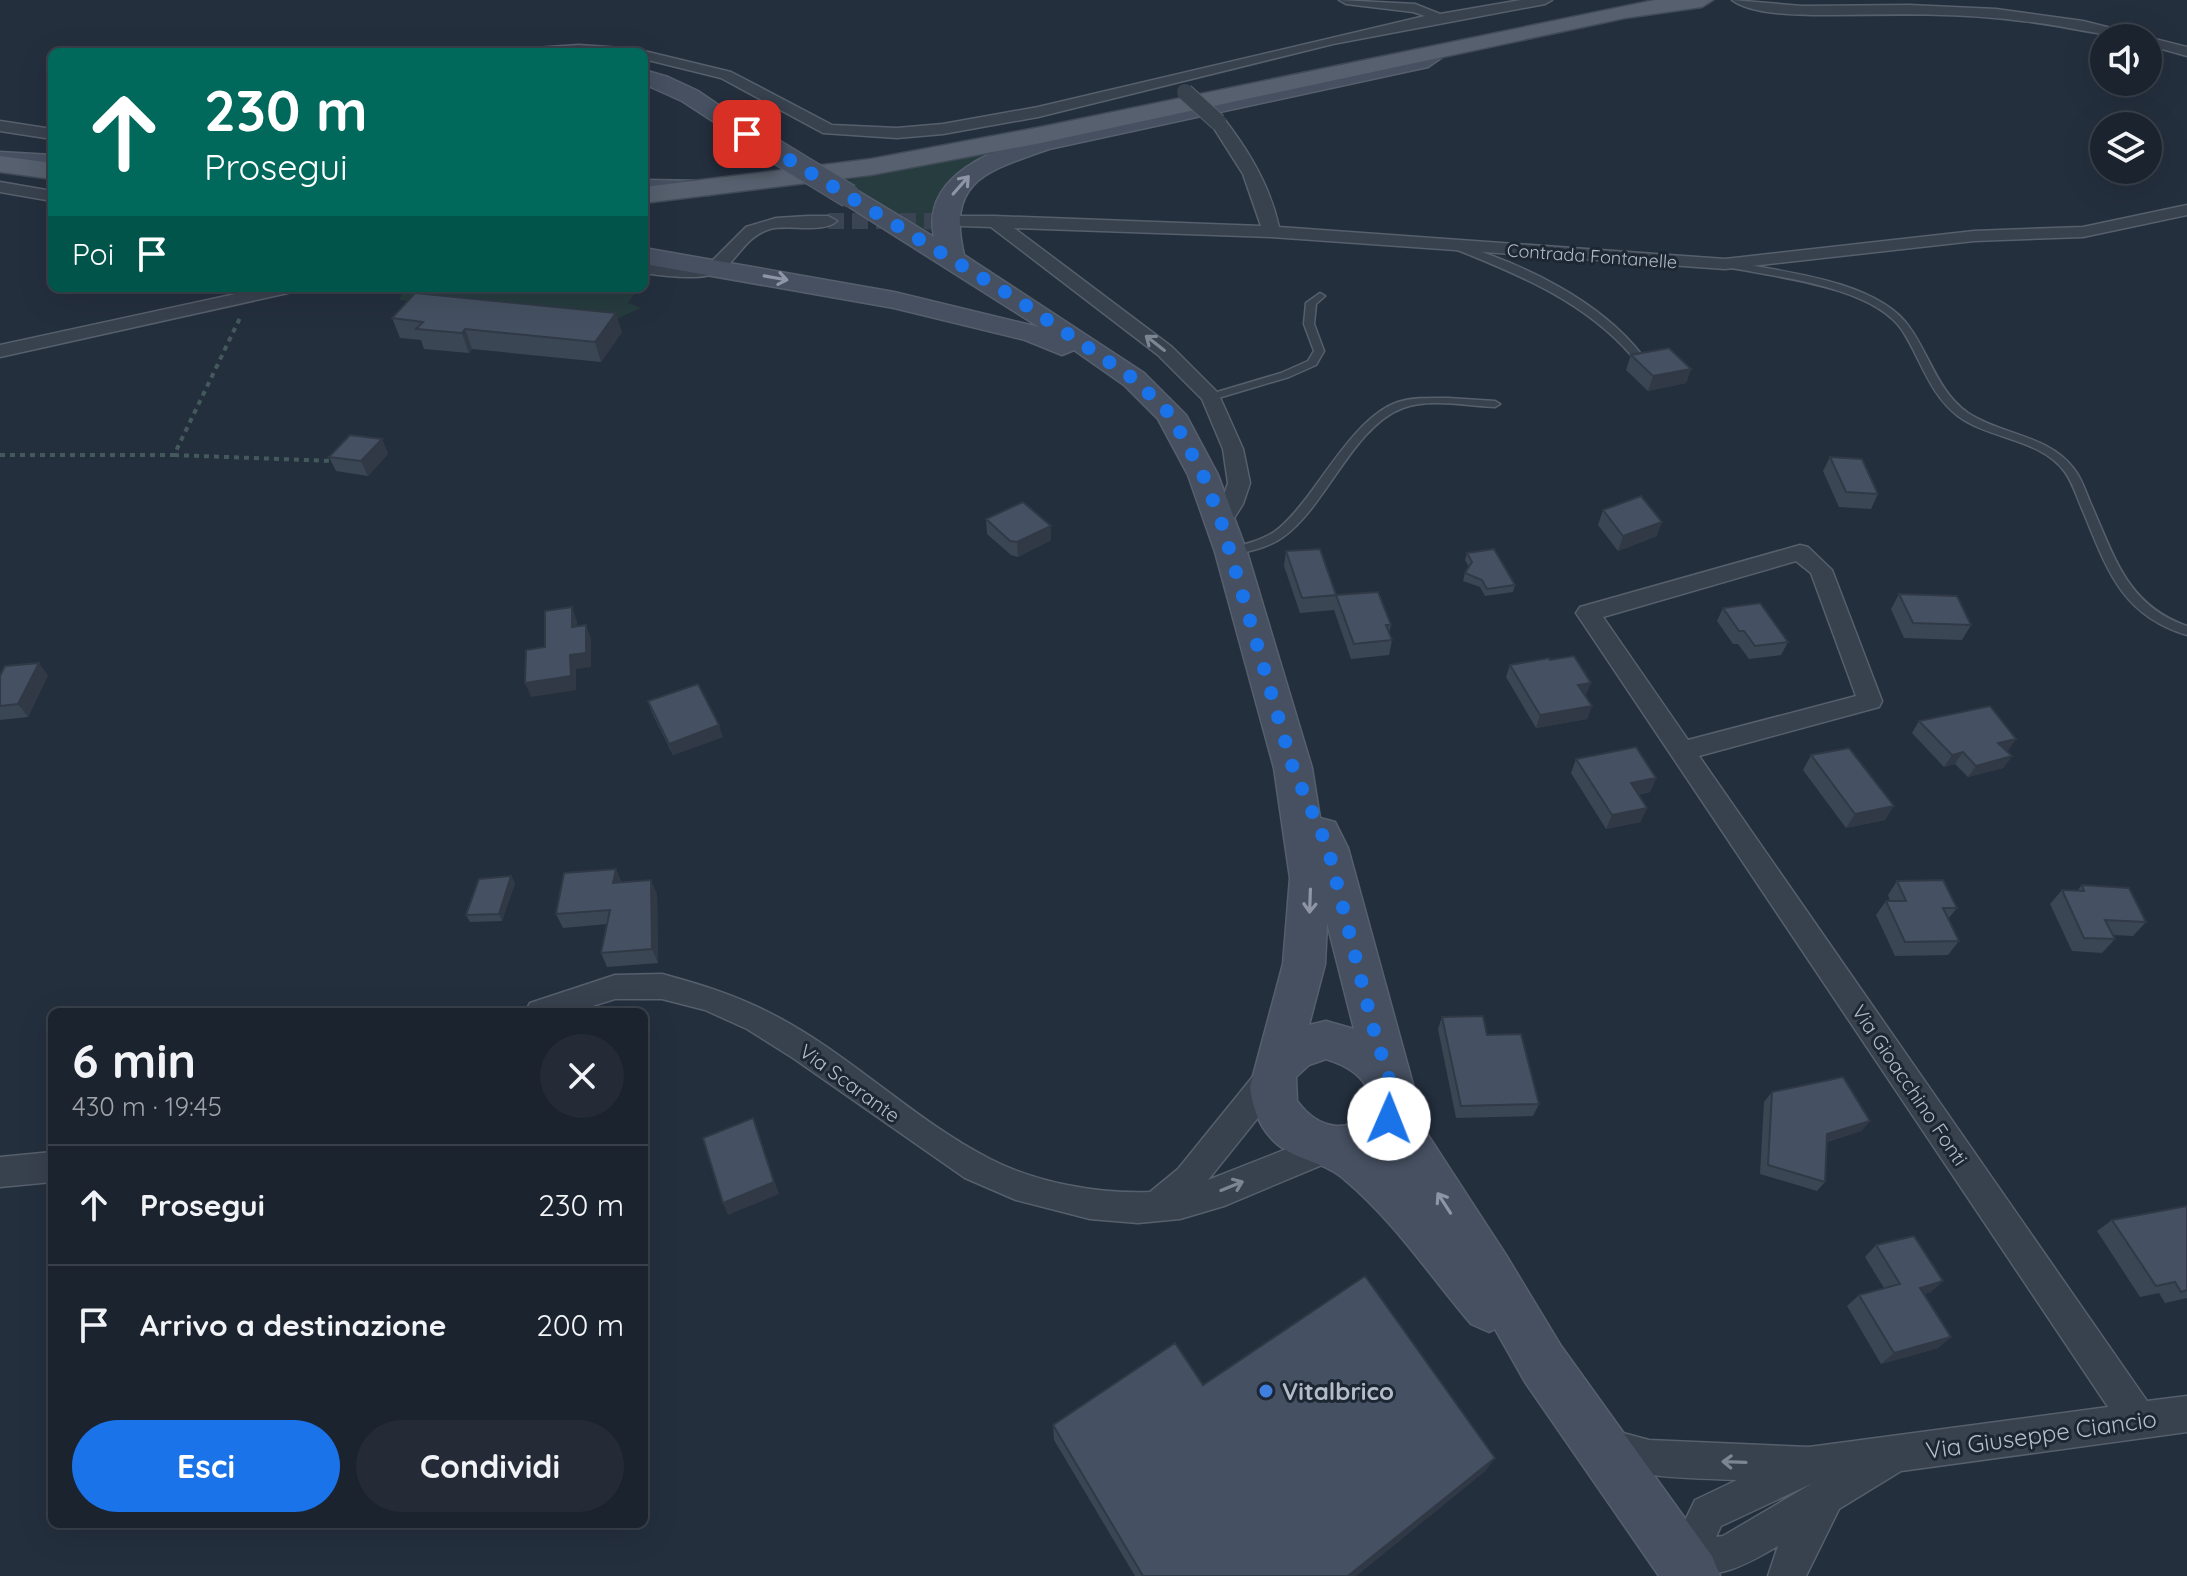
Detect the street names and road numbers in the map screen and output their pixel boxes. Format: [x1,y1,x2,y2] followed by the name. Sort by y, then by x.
[1506,239,1678,273] street label: Contrada Fontanelle
[1847,1000,1973,1170] street label: Via Gioacchino Fonti
[795,1038,905,1128] street label: Via Scarante
[1924,1403,2158,1465] street label: Via Giuseppe Ciancio

